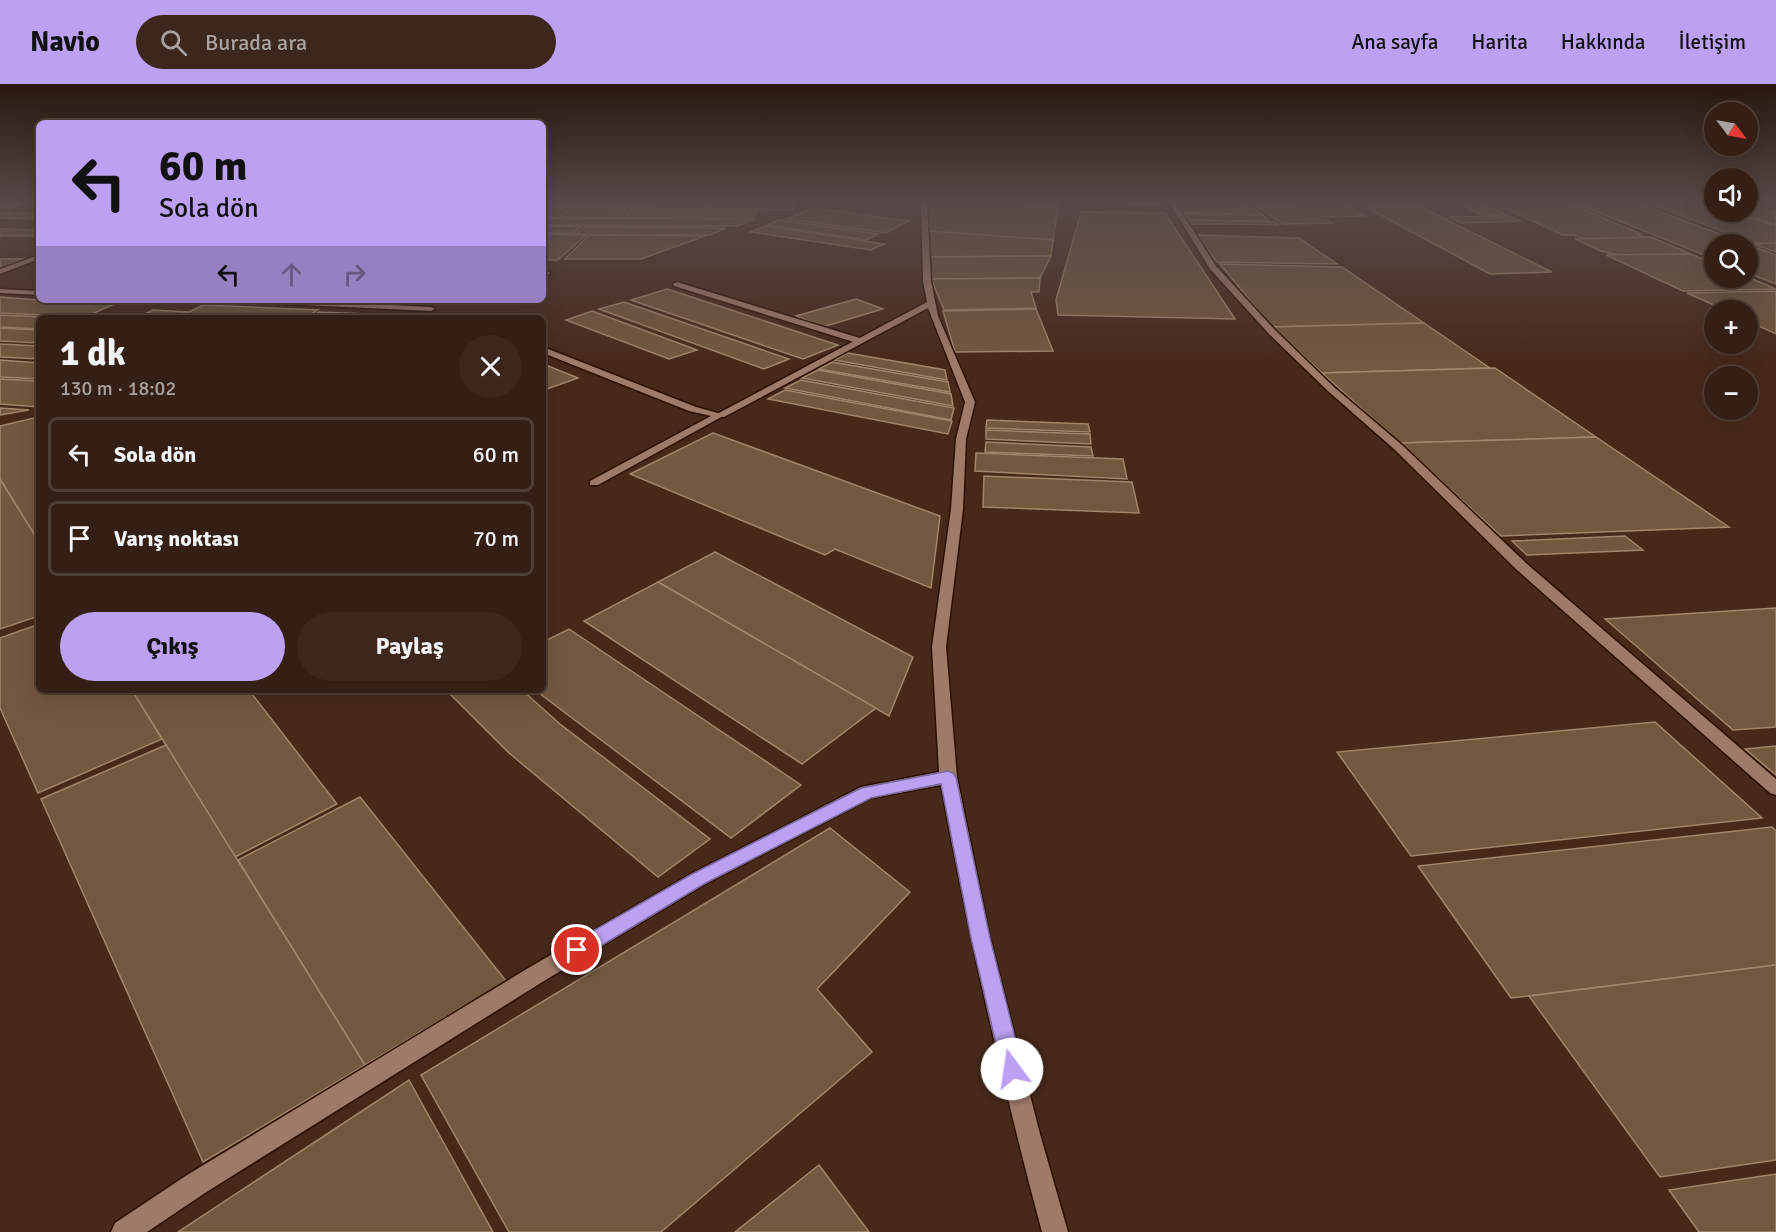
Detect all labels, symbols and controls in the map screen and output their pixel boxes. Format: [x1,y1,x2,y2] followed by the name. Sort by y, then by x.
[136,15,556,69] search box
[30,25,100,59] text: Navio
[157,26,190,59] icon: search
[205,29,307,56] text: Burada ara
[1351,29,1438,55] text: Ana sayfa
[1471,29,1528,55] text: Harita
[1561,29,1646,55] text: Hakkında
[1679,29,1746,55] text: İletişim
[1704,102,1758,156] north arrow
[1704,102,1758,420] map controls
[159,141,248,192] text: 60 m
[60,144,138,222] icon: left
[1704,168,1758,222] button: sound
[159,192,259,225] text: Sola dön
[1704,234,1758,288] button: search
[212,258,245,291] icon: left
[275,258,308,291] icon: ahead
[338,258,371,291] icon: right
[1704,300,1758,354] button: +
[60,331,126,376] text: 1 dk
[459,335,522,398] button: close
[1704,366,1758,420] button: −
[60,376,176,401] text: 130 m · 18:02
[63,438,96,471] icon: left
[114,441,196,468] text: Sola dön
[473,441,519,468] text: 60 m
[63,522,96,555] icon: arrive
[114,525,239,552] text: Varış noktası
[473,525,519,552] text: 70 m
[60,612,285,681] button: Çıkış
[297,612,522,681] button: Paylaş
[551,924,602,975] pin
[560,933,593,966] icon: arrive
[980,1037,1044,1101] position arrow

